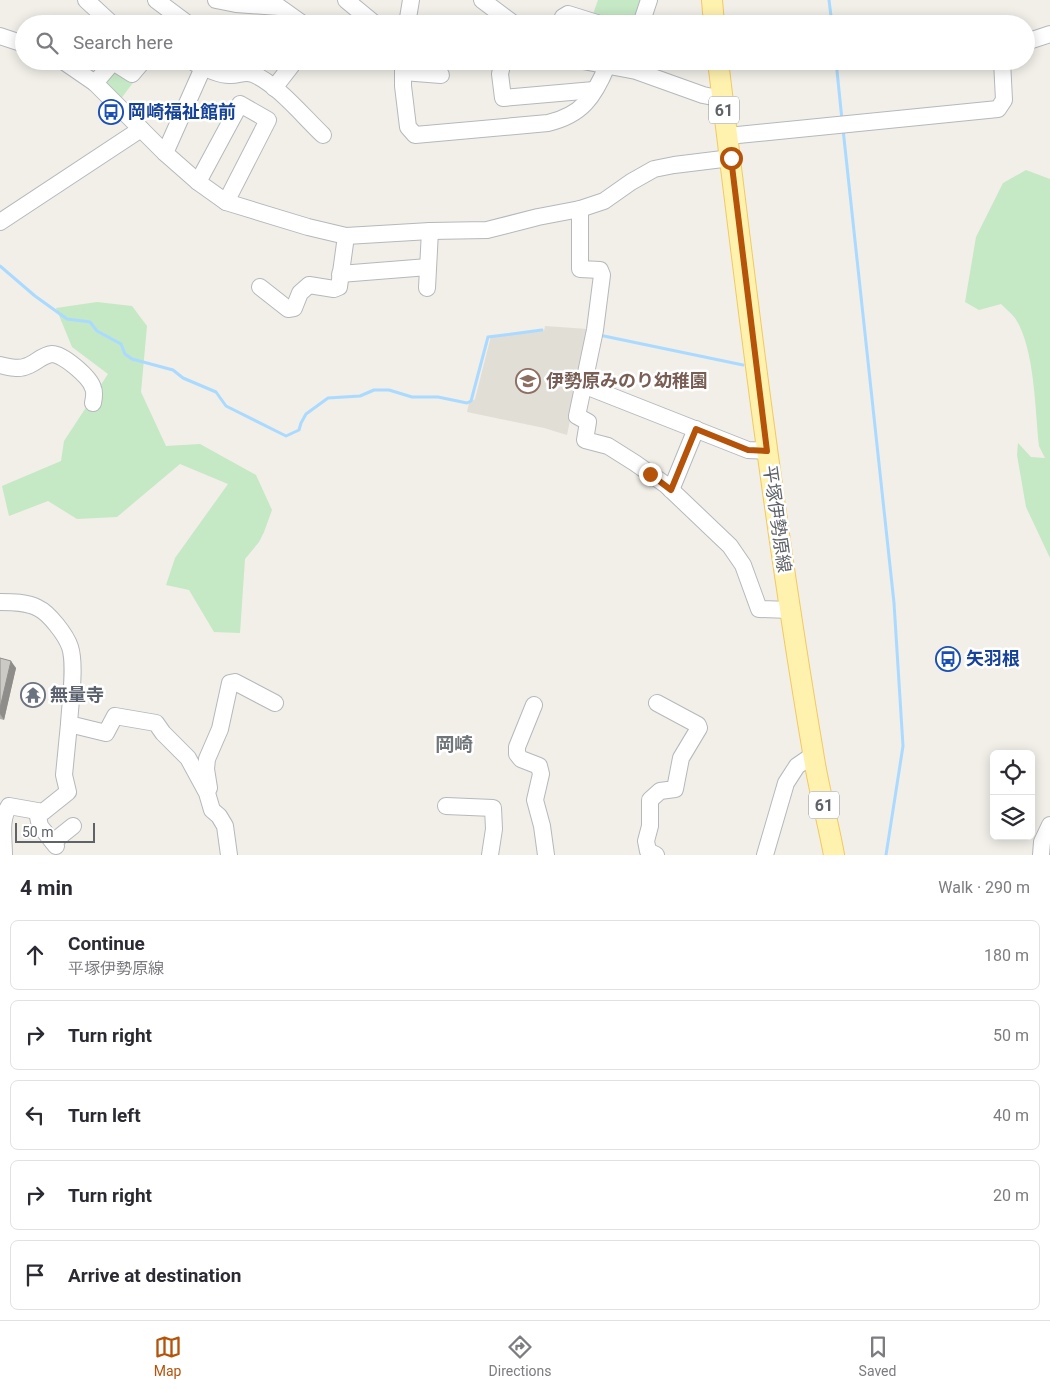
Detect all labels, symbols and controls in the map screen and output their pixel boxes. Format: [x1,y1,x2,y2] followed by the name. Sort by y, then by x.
[15,15,1035,70] search box
[33,29,61,57] icon: search
[73,31,173,54] text: Search here
[709,96,739,124] road number: 61
[98,99,124,125] bus stop icon: 岡崎福祉館前
[128,101,236,122] place label: 岡崎福祉館前
[720,147,743,170] route start
[515,368,541,394] school or university icon: 伊勢原みのり幼稚園
[546,370,708,391] place label: 伊勢原みのり幼稚園
[639,463,662,486] route end
[760,464,795,574] street label: 平塚伊勢原線
[935,646,961,672] bus stop icon: 矢羽根
[966,648,1020,669] place label: 矢羽根
[20,682,46,708] temple icon: 無量寺
[50,684,104,705] place label: 無量寺
[435,733,473,756] district label: 岡崎
[990,750,1035,840] map controls
[990,750,1035,795] button: locate
[809,792,839,818] road number: 61
[990,795,1035,840] button: layers
[15,820,95,843] scale bar
[22,824,54,840] text: 50 m
[20,876,73,900] text: 4 min
[938,878,1030,897] text: Walk · 290 m
[68,932,145,955] text: Continue
[21,941,49,969] icon: ahead
[984,946,1029,965] text: 180 m
[68,959,164,978] text: 平塚伊勢原線
[21,1021,49,1049] icon: right
[68,1024,152,1047] text: Turn right
[993,1026,1029,1045] text: 50 m
[21,1101,49,1129] icon: left
[68,1104,141,1127] text: Turn left
[993,1106,1029,1125] text: 40 m
[21,1181,49,1209] icon: right
[68,1184,152,1207] text: Turn right
[993,1186,1029,1205] text: 20 m
[21,1261,49,1289] icon: arrive
[68,1264,241,1287] text: Arrive at destination
[154,1333,182,1379] tab: Map
[489,1333,552,1379] tab: Directions
[859,1333,896,1379] tab: Saved

